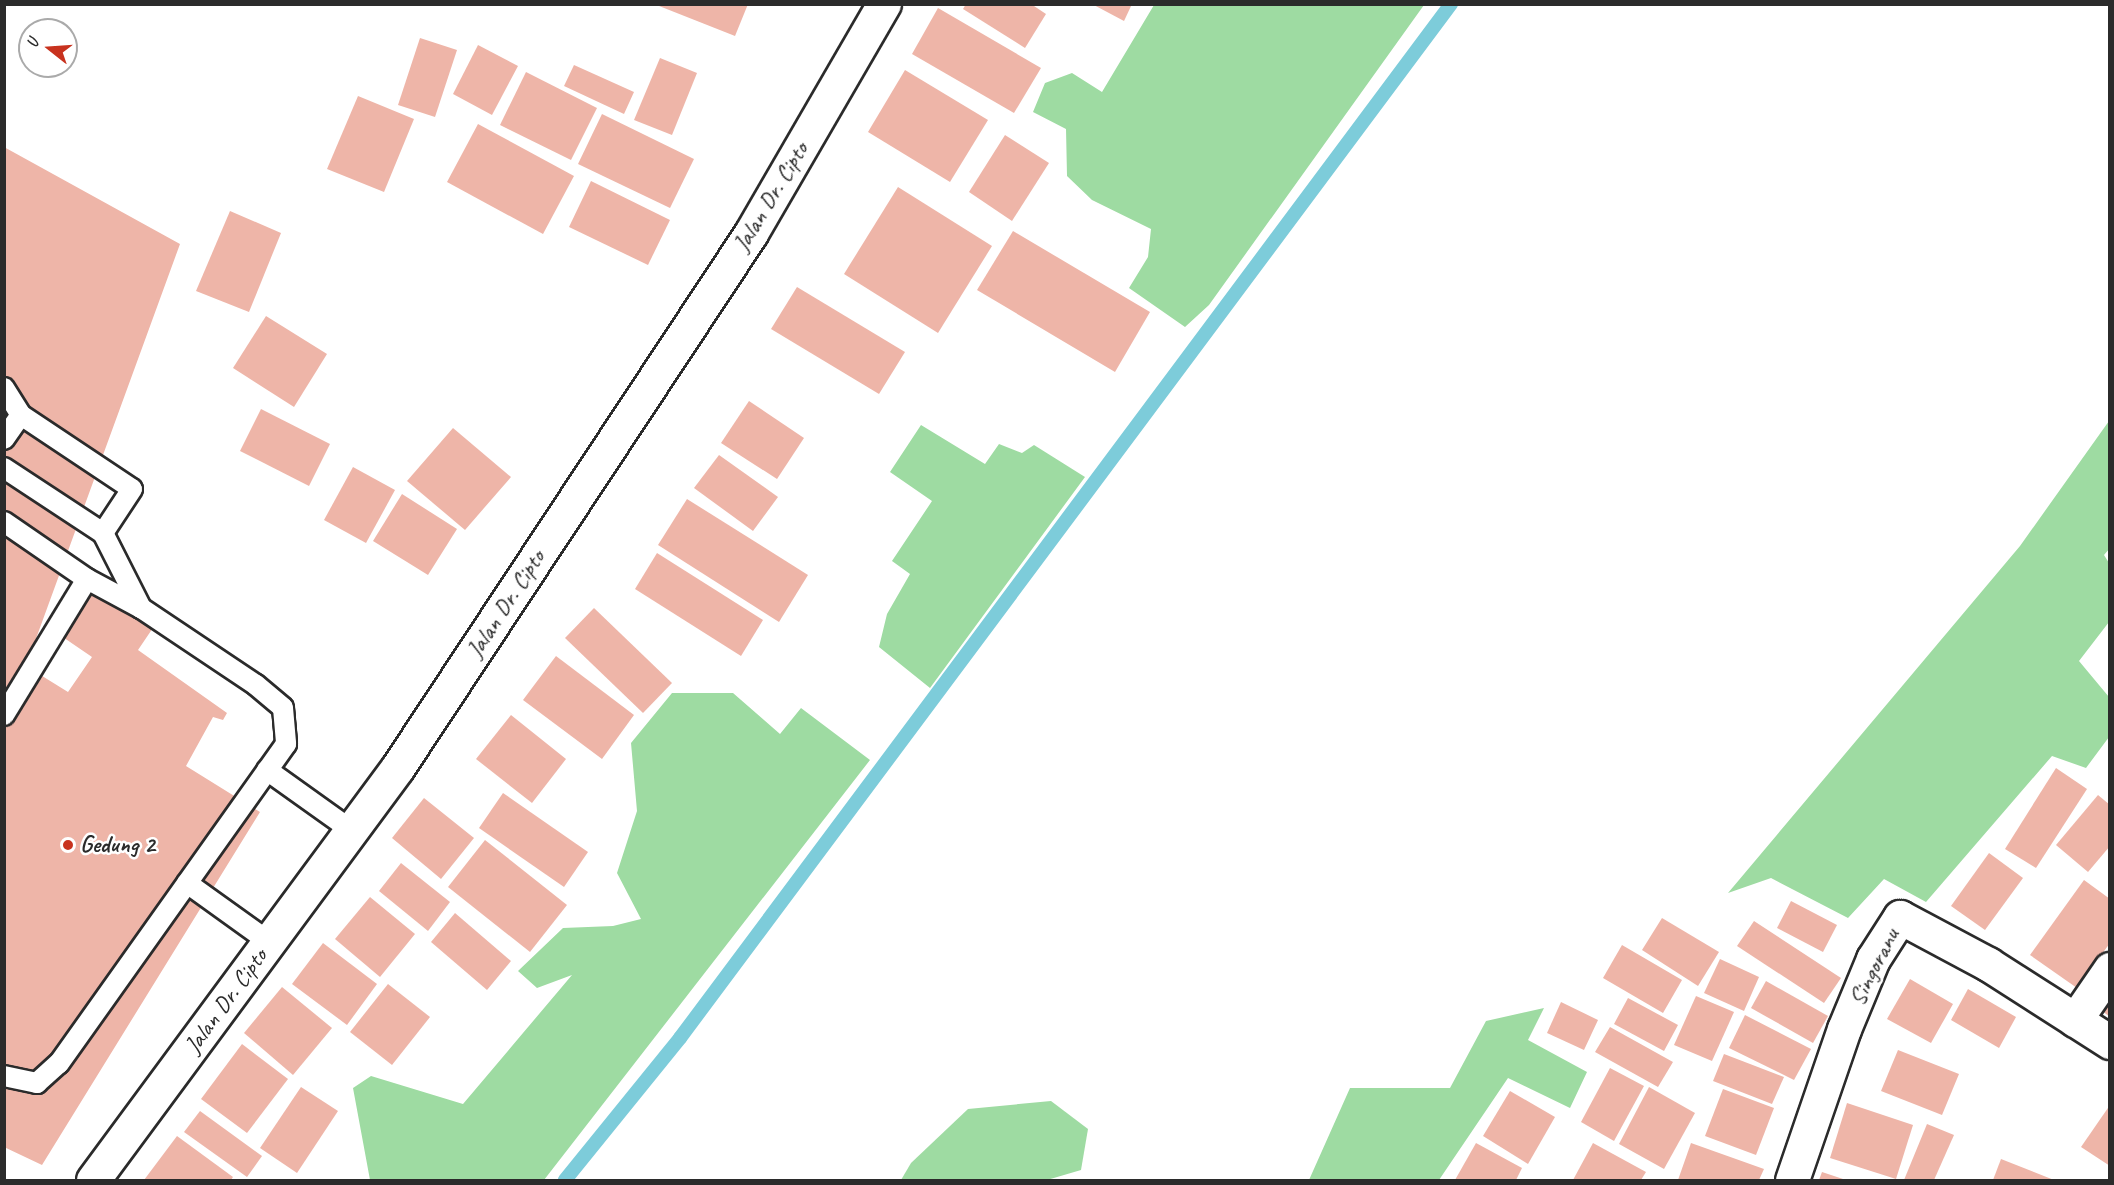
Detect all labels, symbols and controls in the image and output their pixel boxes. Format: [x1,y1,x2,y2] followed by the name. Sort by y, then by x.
[18,18,78,78] north arrow
[22,37,43,50] text: U
[727,137,815,257] street label: Jalan Dr. Cipto
[461,545,551,663] street label: Jalan Dr. Cipto
[80,831,155,859] place label: Gedung 2
[61,838,75,852] marker: Gedung 2
[1842,924,1906,1010] street label: Singoranu
[178,943,274,1059] street label: Jalan Dr. Cipto

